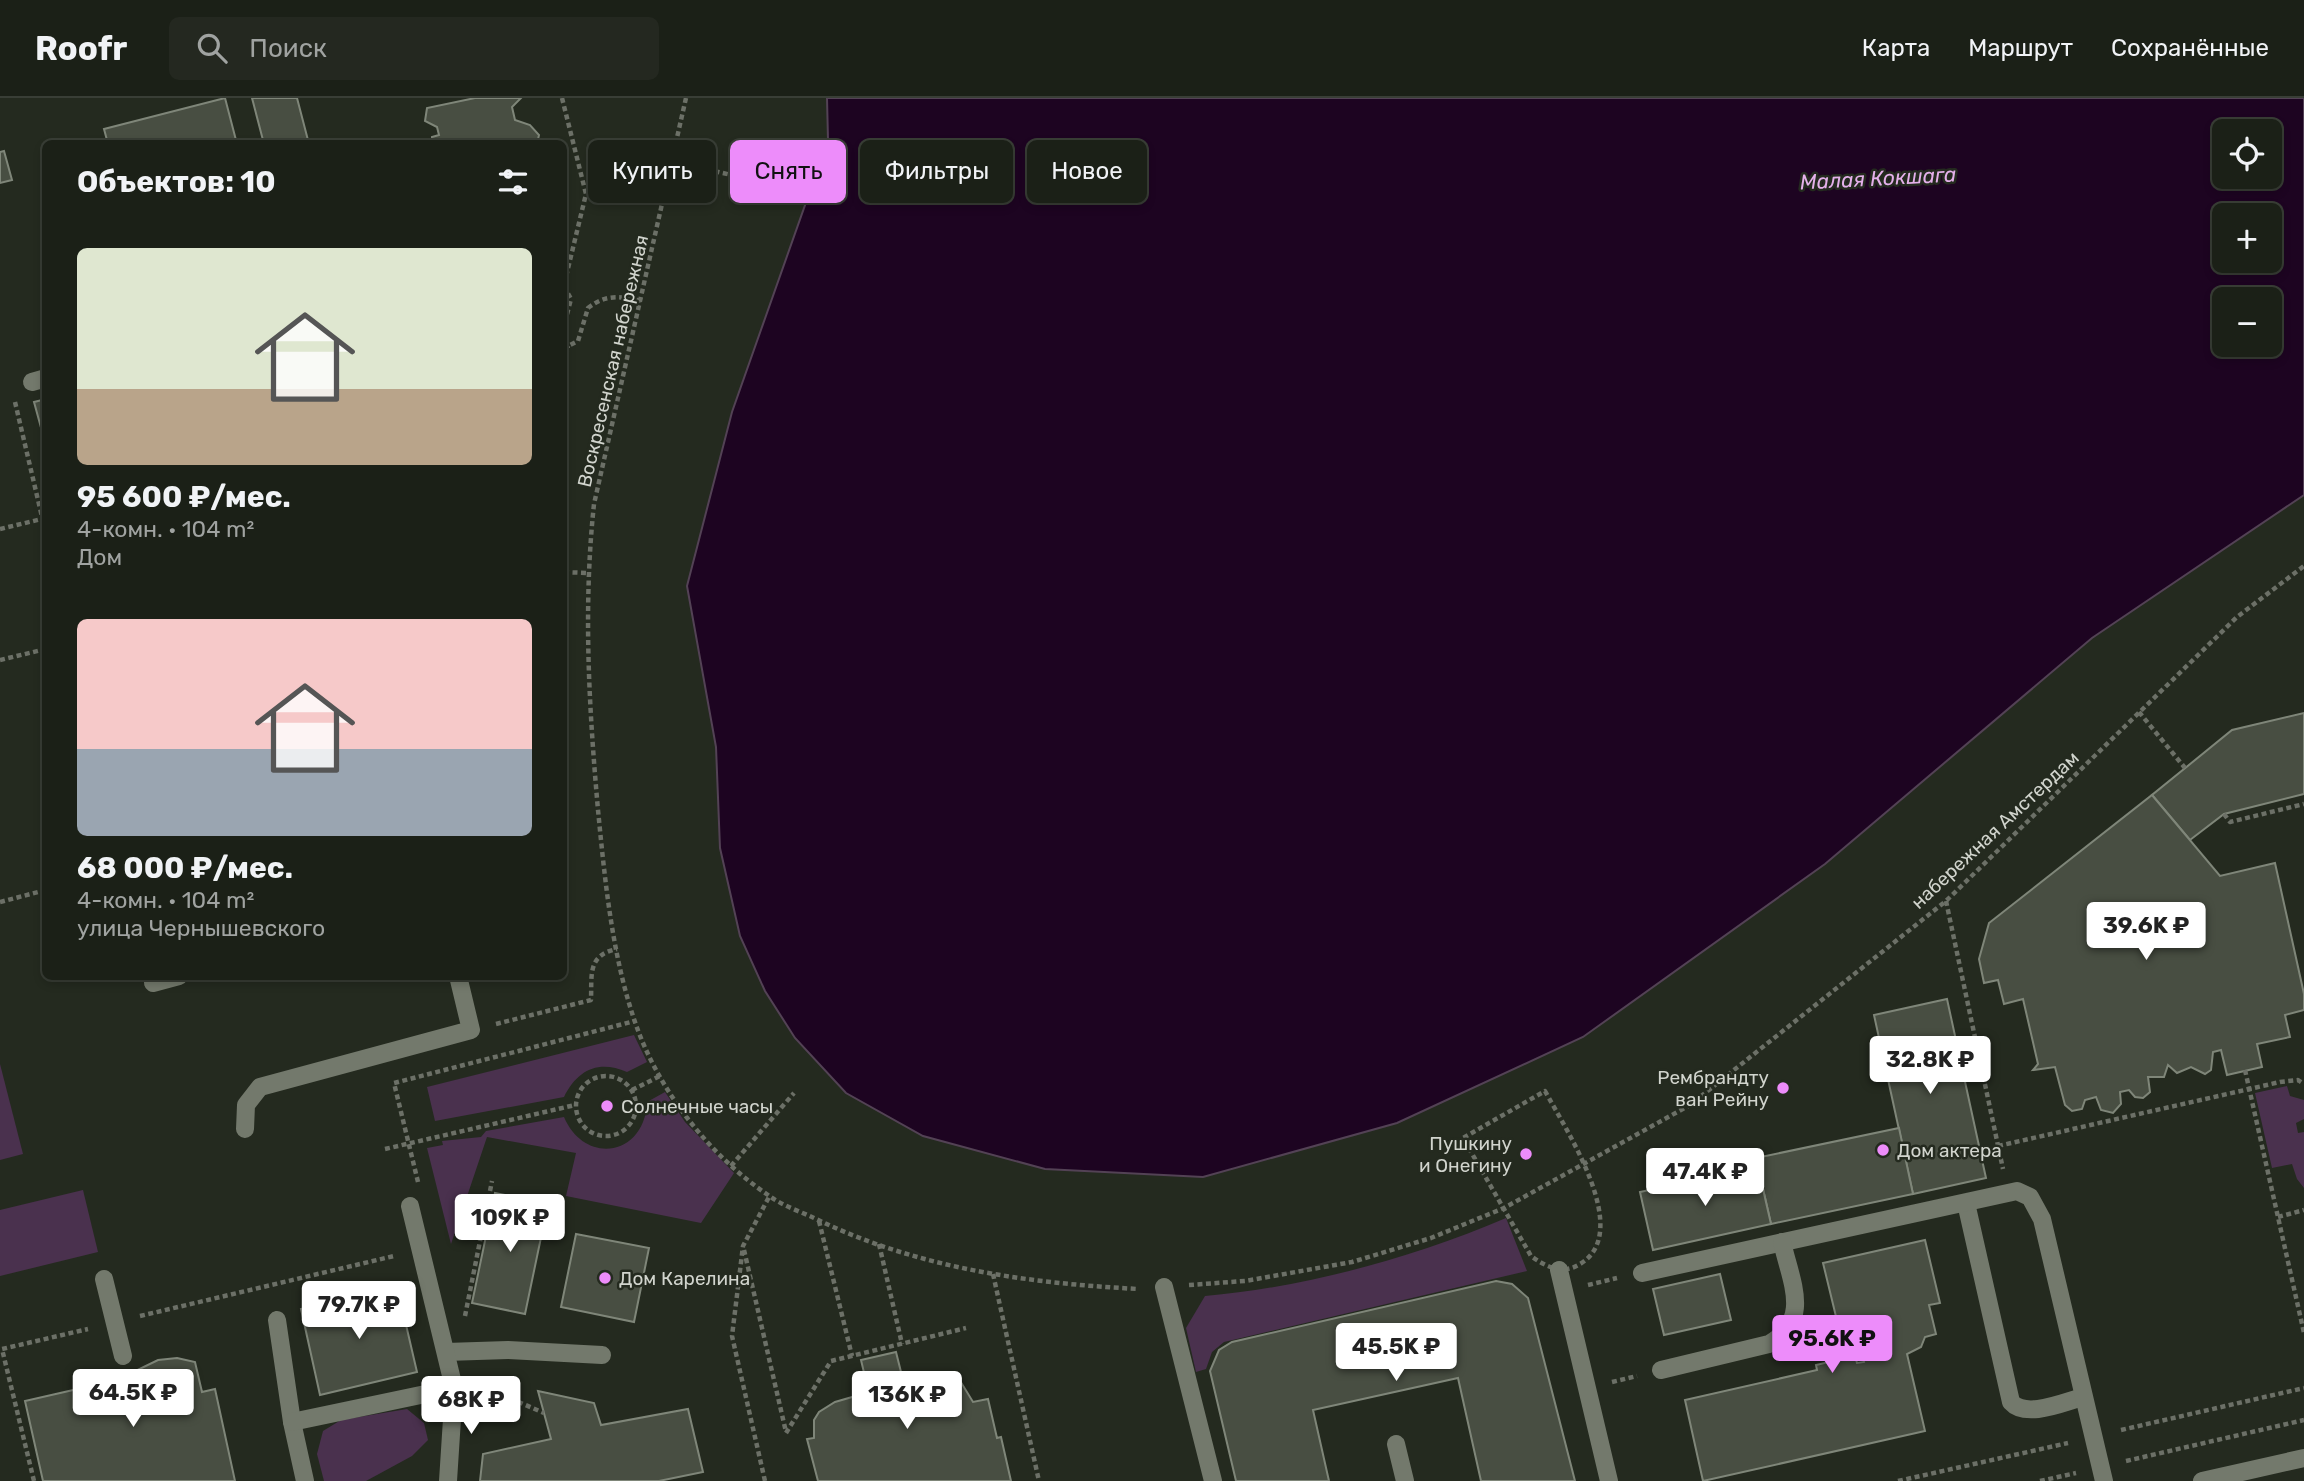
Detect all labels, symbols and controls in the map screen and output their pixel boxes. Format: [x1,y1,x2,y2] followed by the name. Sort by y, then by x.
[169,17,659,80] search box
[35,29,127,68] text: Roofr
[193,29,231,67] icon: search
[249,33,327,64] text: Поиск
[1862,34,1930,62] text: Карта
[1968,34,2073,62] text: Маршрут
[2111,34,2269,62] text: Сохранённые
[2212,119,2282,357] map controls
[2212,119,2282,189] button: locate
[588,140,716,203] chip: Купить
[730,140,846,203] chip: Снять
[860,140,1013,203] chip: Фильтры
[1027,140,1147,203] chip: Новое
[1799,161,1957,195] water label: Малая Кокшага
[494,163,532,201] icon: filters
[77,164,276,200] text: Объектов: 10
[2212,203,2282,273] button: +
[573,233,653,489] street label: Воскресенская набережная
[2212,287,2282,357] button: −
[242,294,368,420] icon: home
[77,479,291,515] text: 95 600 ₽/мес.
[77,515,254,543] text: 4-комн. · 104 m²
[77,543,122,571] text: Дом
[242,665,368,791] icon: home
[1906,746,2084,914] street label: набережная Амстердам
[77,850,293,886] text: 68 000 ₽/мес.
[77,886,254,914] text: 4-комн. · 104 m²
[2081,902,2211,962] pin: 39.6K ₽
[2103,911,2189,939] text: 39.6K ₽
[77,914,325,942] text: улица Чернышевского
[1865,1037,1995,1096] pin: 32.8K ₽
[1886,1045,1974,1073] text: 32.8K ₽
[1657,1066,1769,1111] place label: Рембрандту ван Рейну
[1775,1080,1791,1096] marker: Рембрандту ван Рейну
[621,1095,773,1118] place label: Солнечные часы
[599,1098,615,1114] marker: Солнечные часы
[1419,1132,1512,1177] place label: Пушкину и Онегину
[1897,1139,2002,1162] place label: Дом актера
[1875,1142,1891,1158] marker: Дом актера
[1518,1146,1534,1162] marker: Пушкину и Онегину
[1640,1148,1770,1208] pin: 47.4K ₽
[1662,1157,1748,1185] text: 47.4K ₽
[453,1194,567,1254] pin: 109K ₽
[471,1203,549,1231] text: 109K ₽
[619,1267,750,1290] place label: Дом Карелина
[597,1270,613,1286] marker: Дом Карелина
[294,1282,424,1341] pin: 79.7K ₽
[318,1290,400,1318] text: 79.7K ₽
[1767,1316,1897,1375] pin: 95.6K ₽
[1331,1324,1461,1383] pin: 45.5K ₽
[1788,1324,1876,1352] text: 95.6K ₽
[1352,1332,1440,1360] text: 45.5K ₽
[68,1370,198,1429] pin: 64.5K ₽
[850,1372,964,1431] pin: 136K ₽
[422,1376,520,1436] pin: 68K ₽
[89,1378,177,1406] text: 64.5K ₽
[868,1380,946,1408] text: 136K ₽
[437,1385,505,1413] text: 68K ₽

